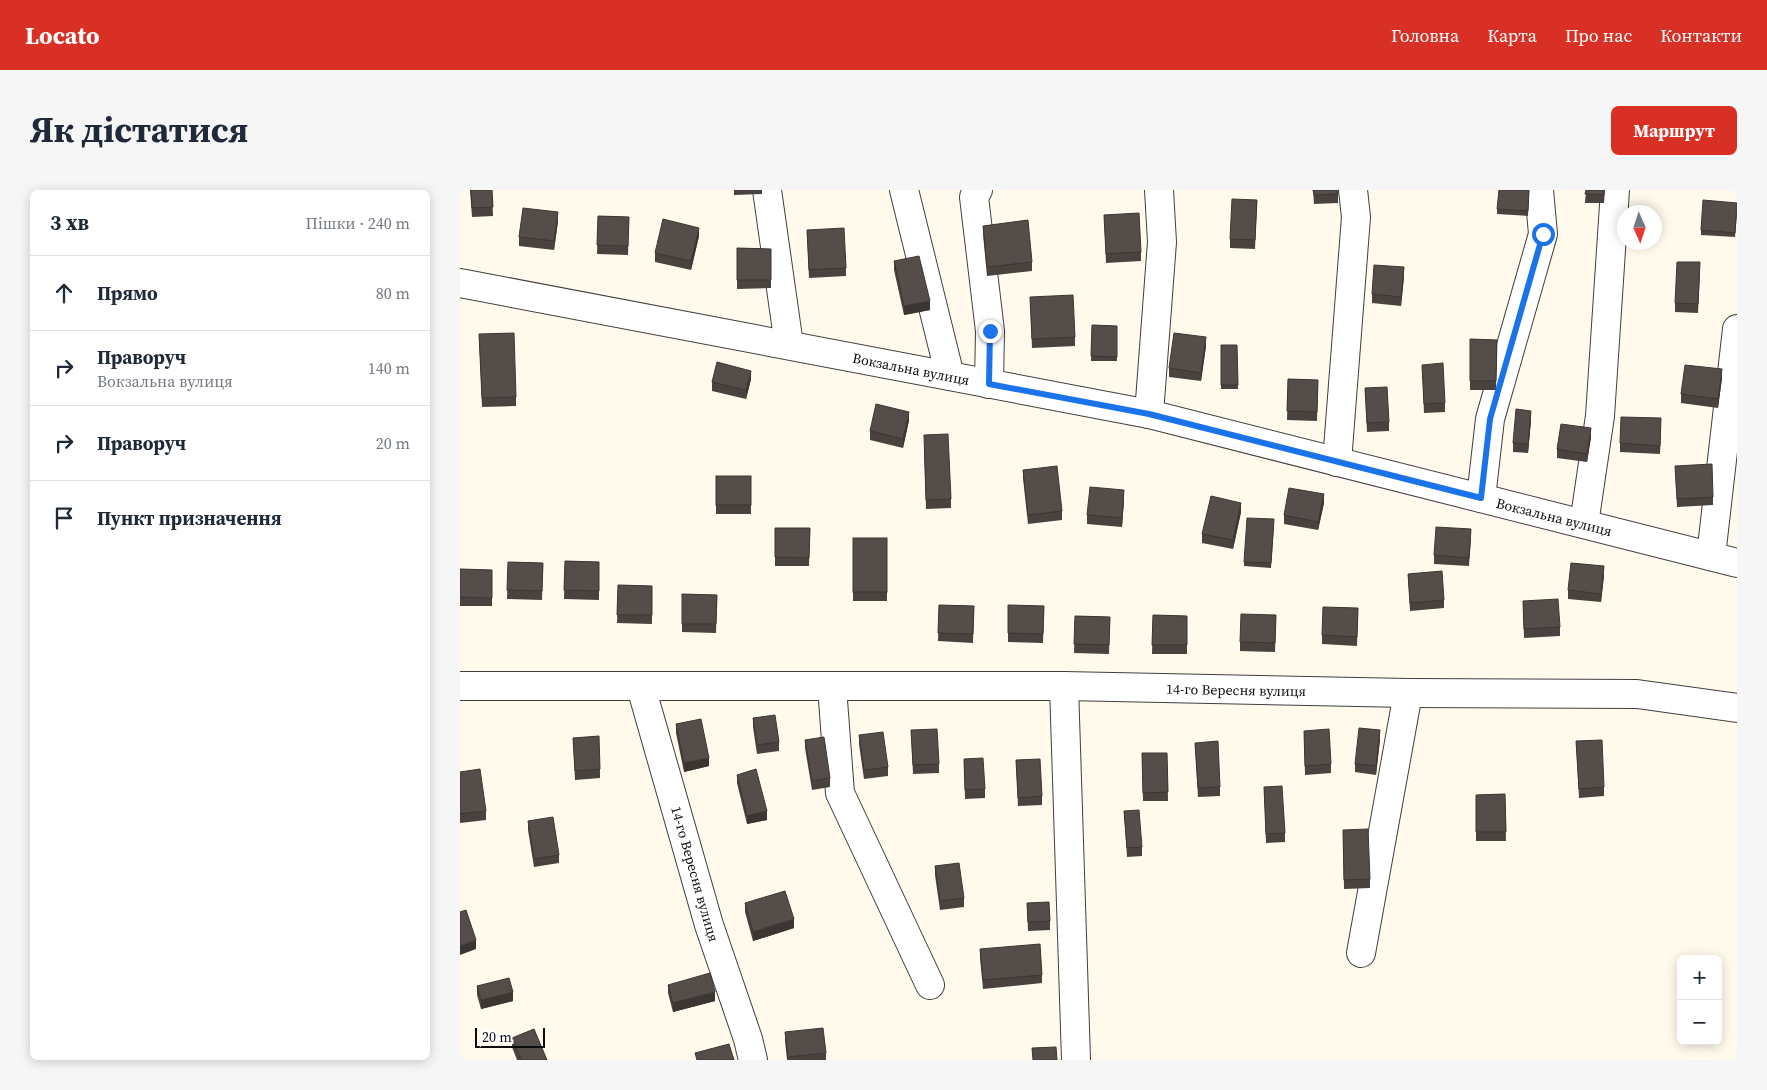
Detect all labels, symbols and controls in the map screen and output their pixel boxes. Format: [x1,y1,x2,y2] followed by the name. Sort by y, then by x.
[25,19,100,52] text: Locato
[1391,23,1459,48] text: Головна
[1487,23,1537,48] text: Карта
[1565,23,1632,48] text: Про нас
[1660,23,1742,48] text: Контакти
[30,106,248,154] text: Як дістатися
[1611,106,1737,155] button: Маршрут
[1617,205,1662,250] north arrow
[50,208,89,237] text: 3 хв
[306,212,410,234] text: Пішки · 240 m
[1532,223,1555,246] route start
[50,279,78,307] icon: ahead
[97,280,158,306] text: Прямо
[376,282,410,304] text: 80 m
[979,320,1002,343] route end
[97,344,186,370] text: Праворуч
[851,348,971,390] street label: Вокзальна вулиця
[50,354,78,382] icon: right
[368,357,410,379] text: 140 m
[97,370,233,392] text: Вокзальна вулиця
[50,429,78,457] icon: right
[97,430,186,456] text: Праворуч
[376,432,410,454] text: 20 m
[1494,493,1614,541] street label: Вокзальна вулиця
[50,504,78,532] icon: arrive
[97,505,282,531] text: Пункт призначення
[1166,679,1306,701] street label: 14-го Вересня вулиця
[666,804,724,944] street label: 14-го Вересня вулиця
[1677,955,1722,1045] map controls
[1677,955,1722,1000] button: +
[1677,1000,1722,1045] button: −
[475,1025,545,1048] scale bar
[482,1027,512,1047] text: 20 m

